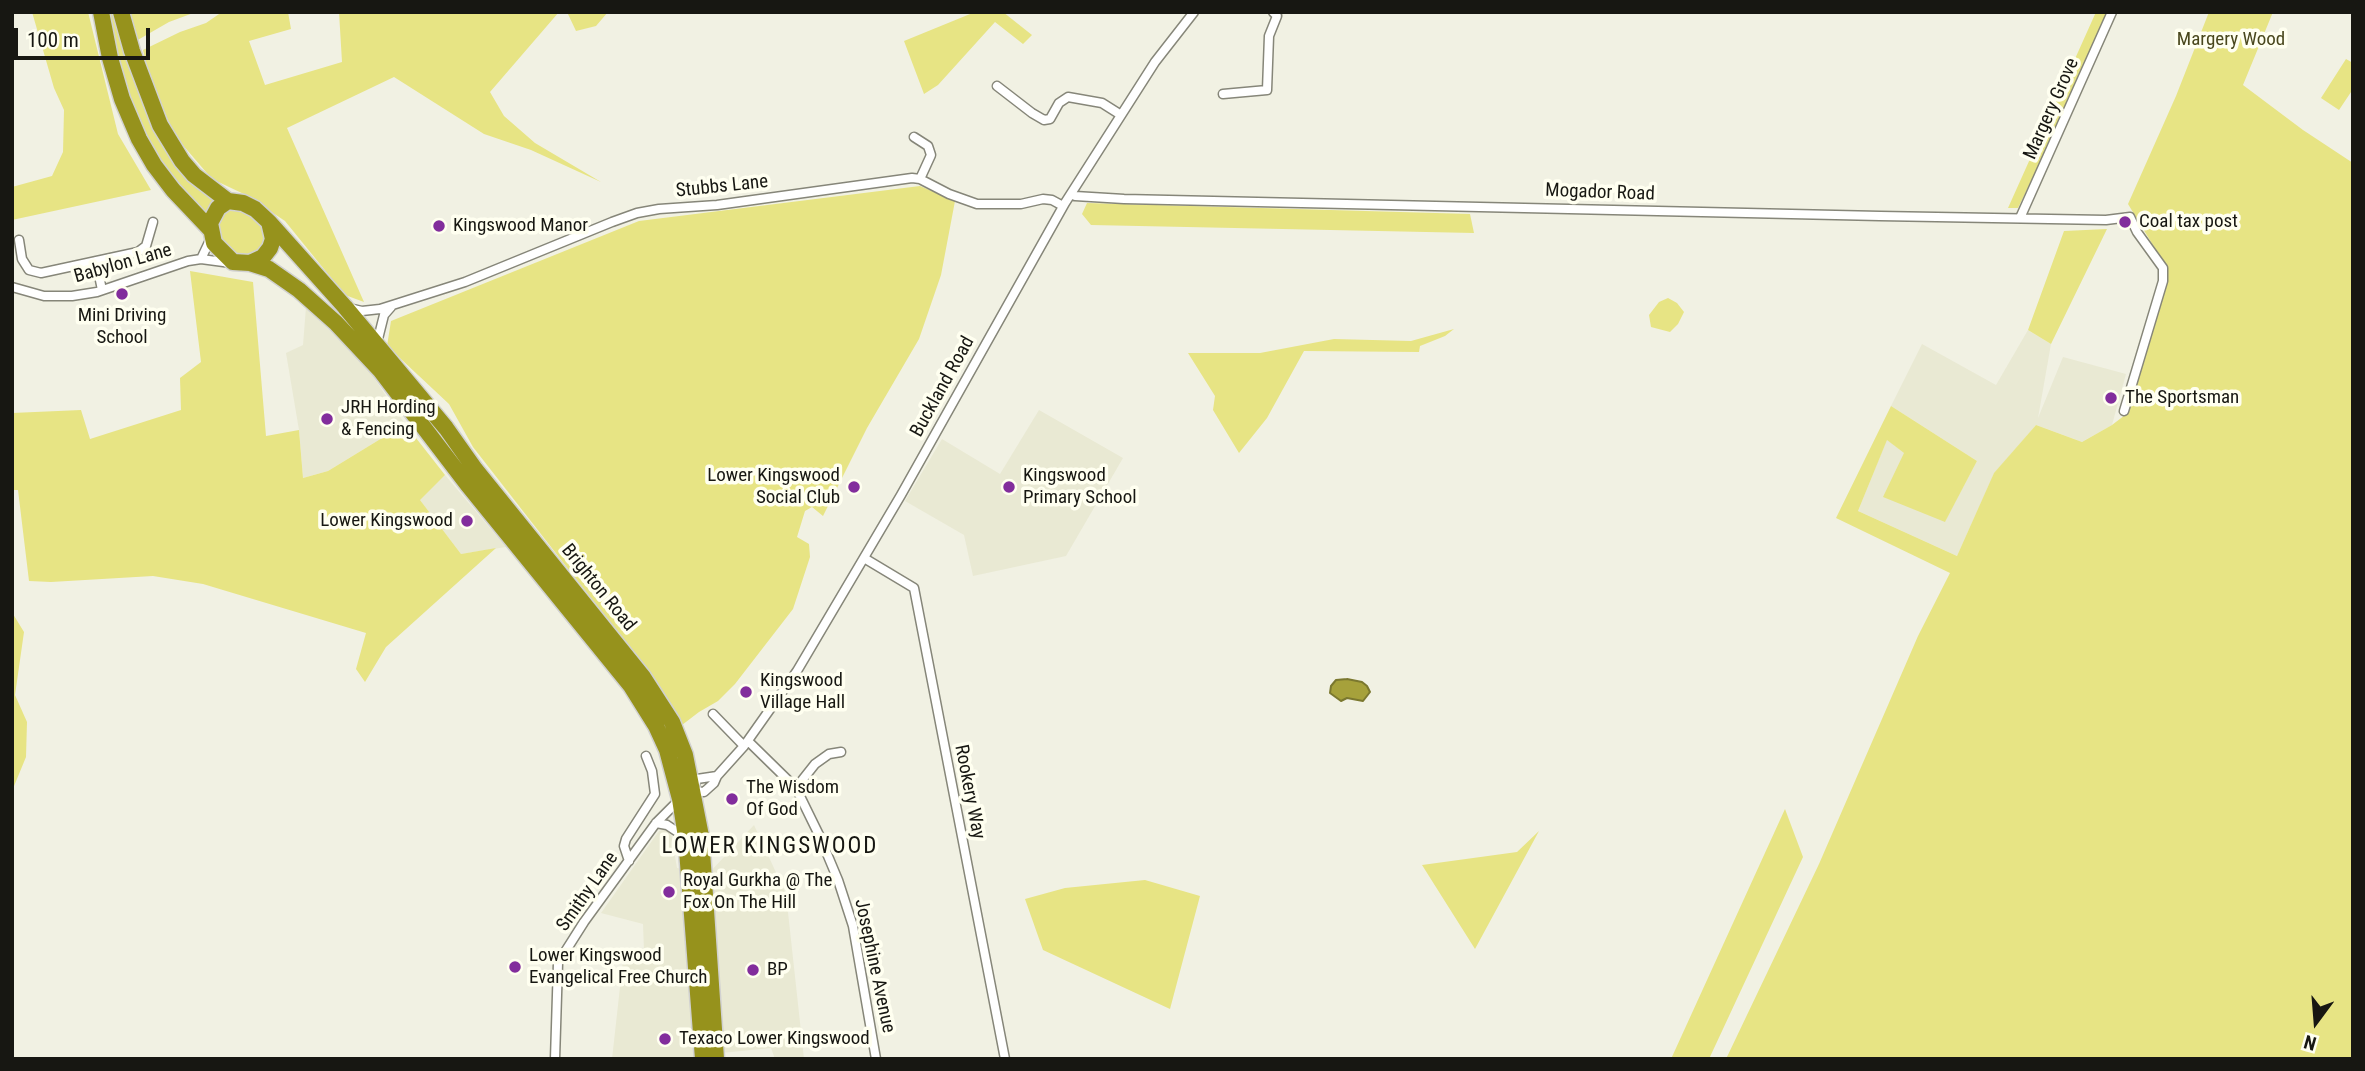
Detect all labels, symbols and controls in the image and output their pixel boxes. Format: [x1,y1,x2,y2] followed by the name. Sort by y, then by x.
[18,14,154,58] scale bar
[27,28,79,52] text: 100 m
[2177,29,2285,51] park label: Margery Wood
[2019,55,2085,163] street label: Margery Grove
[675,171,769,203] street label: Stubbs Lane
[1545,180,1655,206] street label: Mogador Road
[2139,211,2238,233] place label: Coal tax post
[2117,214,2133,230] marker: Coal tax post
[453,215,588,237] place label: Kingswood Manor
[431,218,447,234] marker: Kingswood Manor
[72,239,174,289] street label: Babylon Lane
[114,286,130,302] marker: Mini Driving School
[78,305,166,349] place label: Mini Driving School
[906,333,980,441] street label: Buckland Road
[2125,387,2239,409] place label: The Sportsman
[2103,390,2119,406] marker: The Sportsman
[341,397,436,441] place label: JRH Hording & Fencing
[319,411,335,427] marker: JRH Hording & Fencing
[707,465,840,509] place label: Lower Kingswood Social Club
[1023,465,1137,509] place label: Kingswood Primary School
[846,479,862,495] marker: Lower Kingswood Social Club
[1001,479,1017,495] marker: Kingswood Primary School
[320,510,453,532] place label: Lower Kingswood
[459,513,475,529] marker: Lower Kingswood
[556,540,640,636] street label: Brighton Road
[760,670,845,714] place label: Kingswood Village Hall
[738,684,754,700] marker: Kingswood Village Hall
[949,743,989,841] street label: Rookery Way
[746,777,839,821] place label: The Wisdom Of God
[724,791,740,807] marker: The Wisdom Of God
[663,833,877,861] district label: LOWER KINGSWOOD
[552,848,624,936] street label: Smithy Lane
[683,870,832,914] place label: Royal Gurkha @ The Fox On The Hill
[661,884,677,900] marker: Royal Gurkha @ The Fox On The Hill
[849,897,899,1035] street label: Josephine Avenue
[529,945,707,989] place label: Lower Kingswood Evangelical Free Church
[507,959,523,975] marker: Lower Kingswood Evangelical Free Church
[767,959,788,981] place label: BP
[745,962,761,978] marker: BP
[2281,987,2351,1057] north arrow
[679,1028,870,1050] place label: Texaco Lower Kingswood
[2301,1030,2319,1055] text: N
[657,1031,673,1047] marker: Texaco Lower Kingswood

